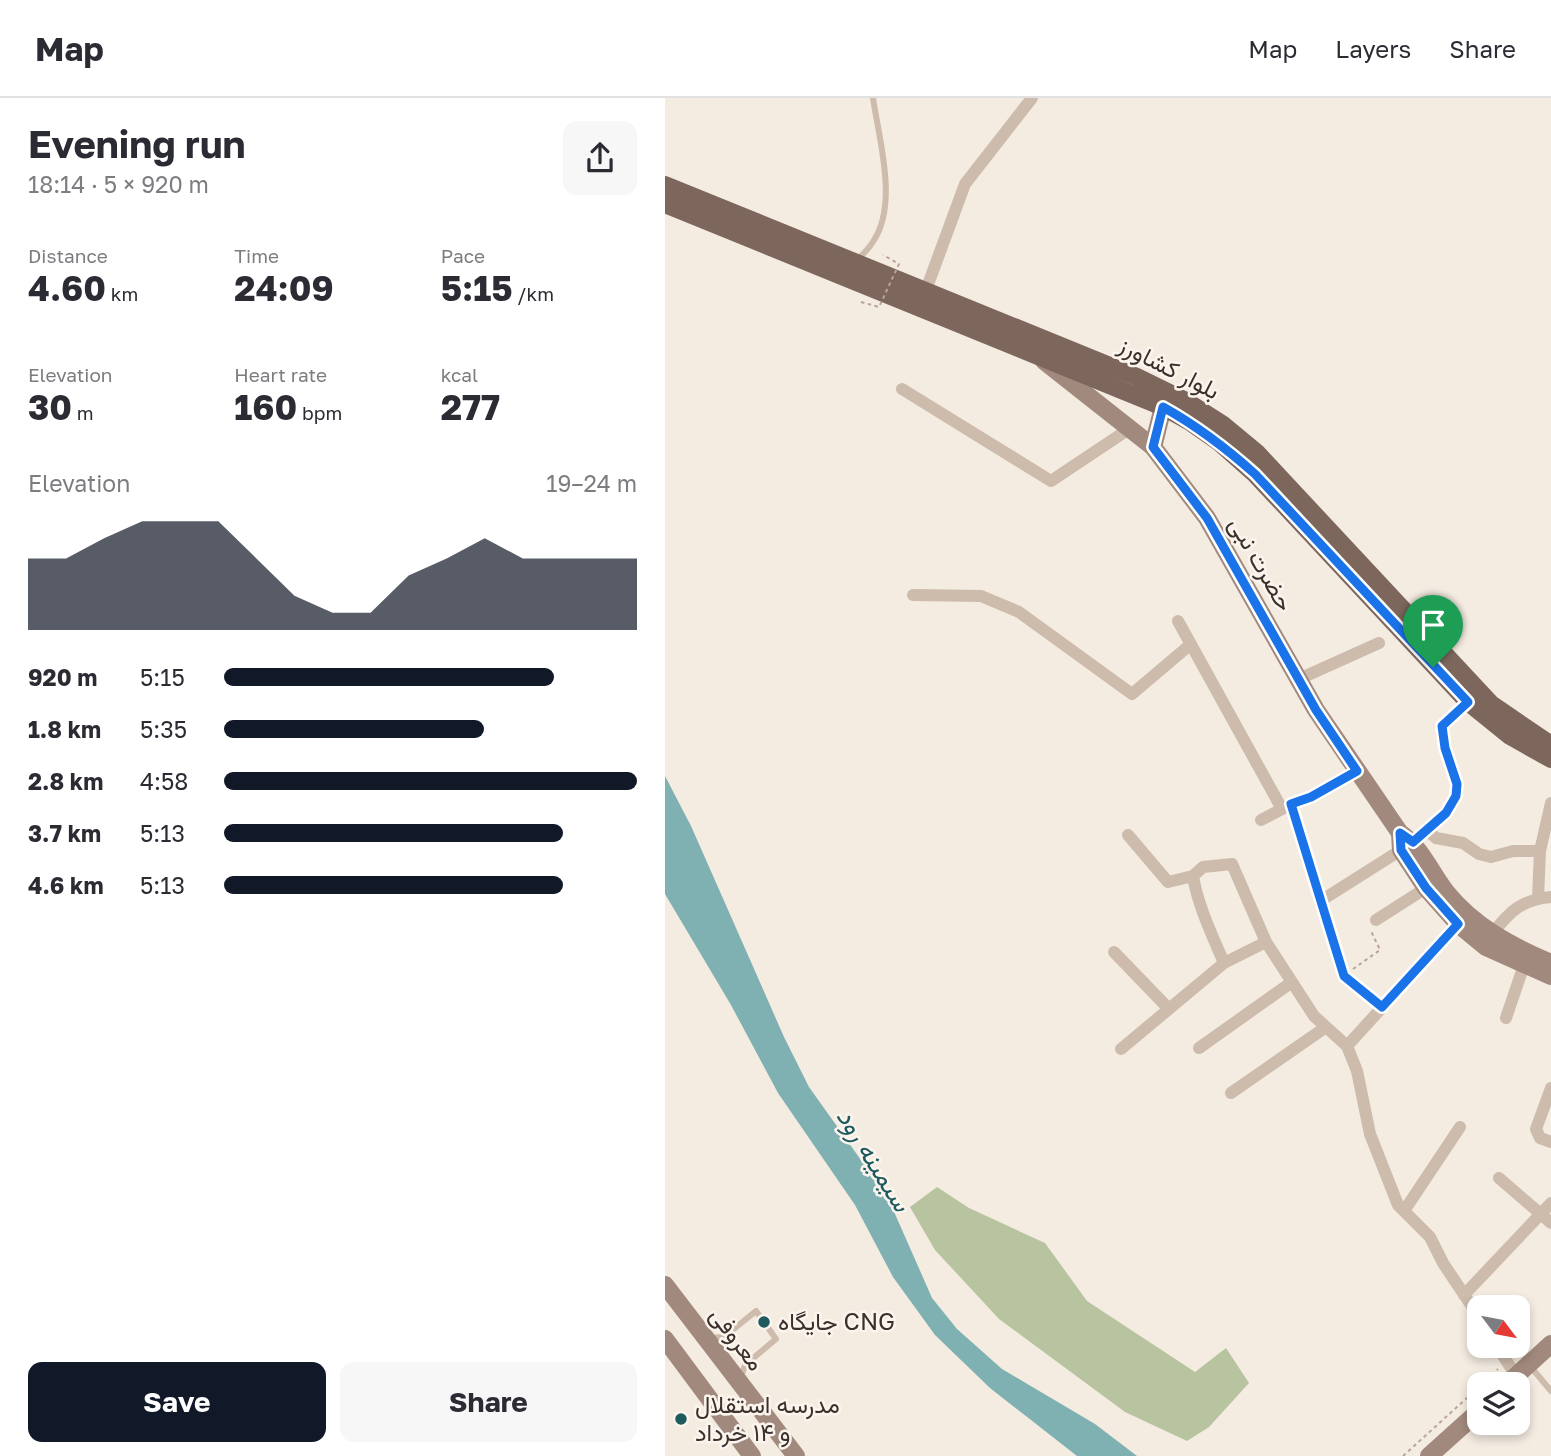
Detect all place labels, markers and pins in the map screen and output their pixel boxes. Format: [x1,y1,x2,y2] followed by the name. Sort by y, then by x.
[1403,595,1463,667] pin
[778,1306,895,1336] place label: جایگاه CNG
[756,1314,772,1330] marker: جایگاه CNG
[695,1389,840,1448] place label: مدرسه استقلال و ۱۴ خرداد
[673,1411,689,1427] marker: مدرسه استقلال و ۱۴ خرداد

